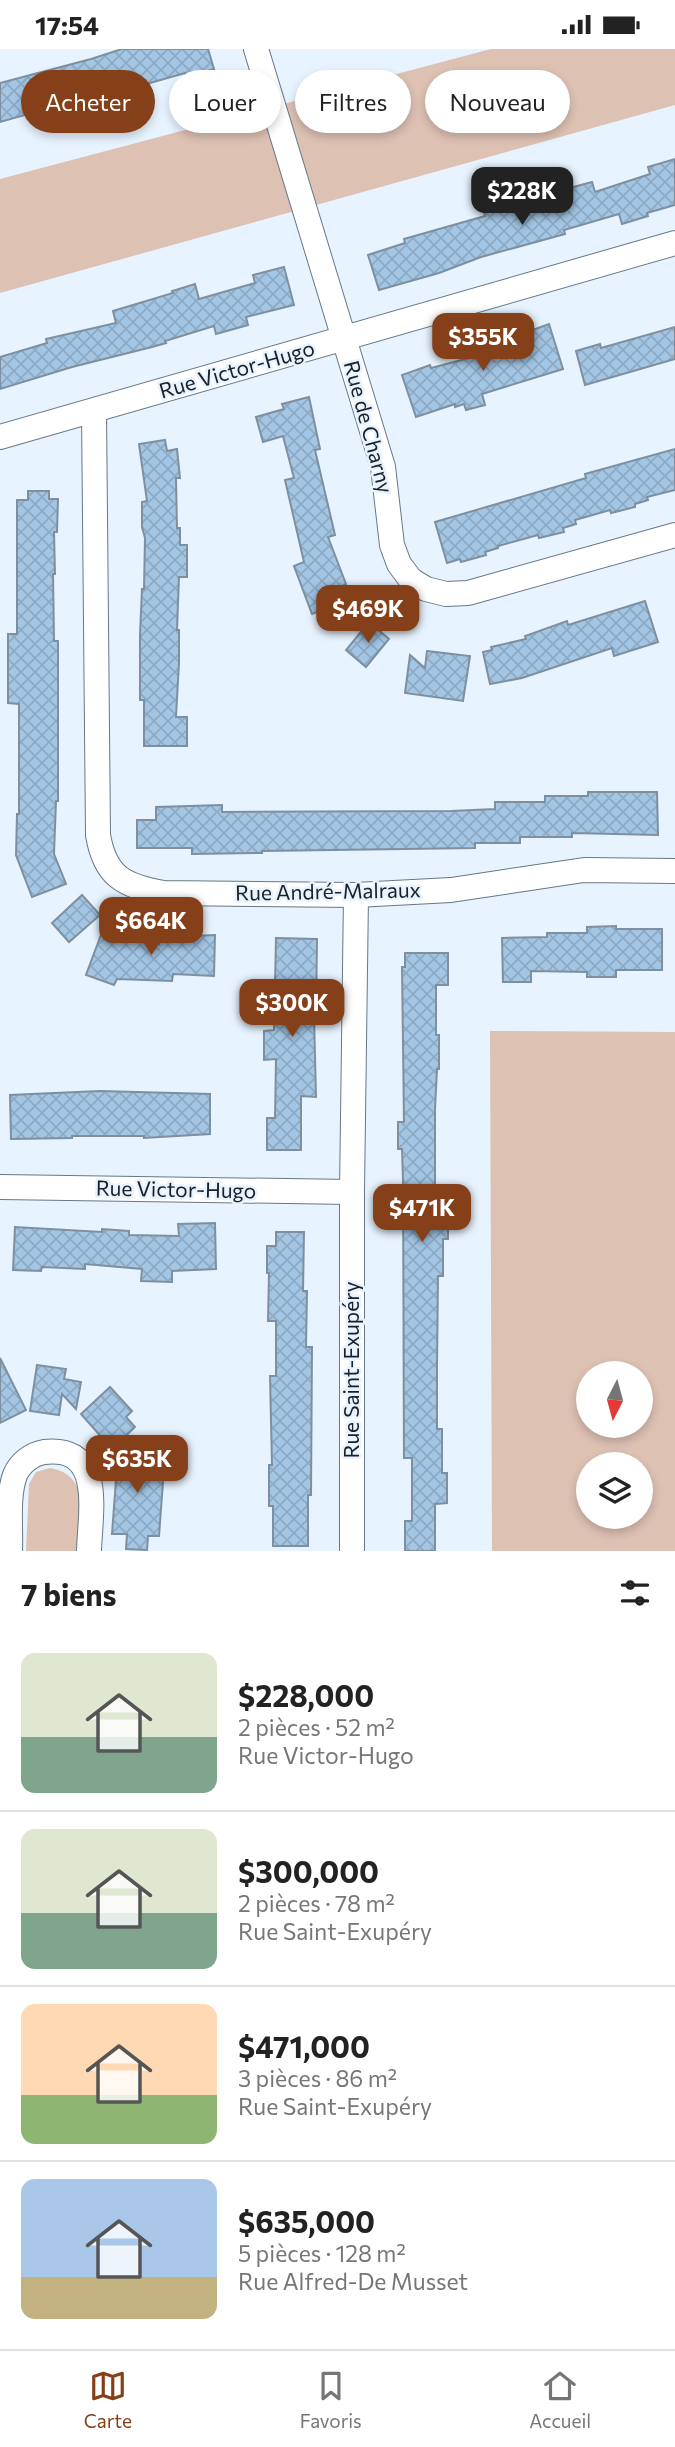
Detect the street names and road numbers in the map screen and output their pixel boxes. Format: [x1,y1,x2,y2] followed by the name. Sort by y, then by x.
[156,334,317,403] street label: Rue Victor-Hugo
[340,357,399,496] street label: Rue de Charny
[235,876,421,905] street label: Rue André-Malraux
[96,1175,256,1202] street label: Rue Victor-Hugo
[338,1281,363,1459] street label: Rue Saint-Exupéry

